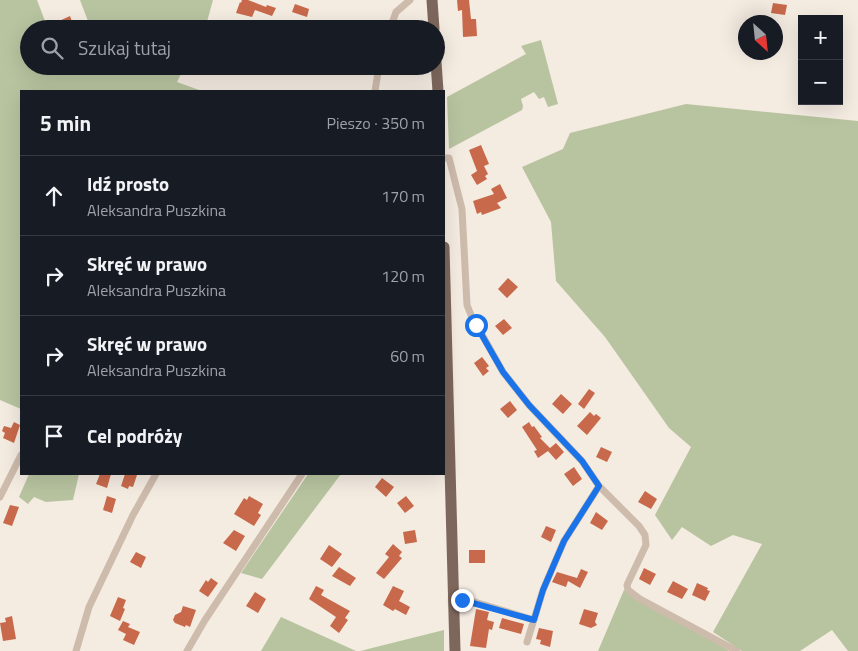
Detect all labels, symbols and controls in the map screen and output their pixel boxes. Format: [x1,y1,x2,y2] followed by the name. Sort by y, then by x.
[738,15,783,60] north arrow
[798,15,843,105] map controls
[798,15,843,60] button: +
[20,20,445,75] search box
[78,33,171,62] text: Szukaj tutaj
[38,34,66,62] icon: search
[798,60,843,105] button: −
[40,107,91,139] text: 5 min
[327,111,425,135] text: Pieszo · 350 m
[87,169,169,198] text: Idź prosto
[40,182,68,210] icon: ahead
[381,184,425,208] text: 170 m
[87,198,226,222] text: Aleksandra Puszkina
[87,249,207,278] text: Skręć w prawo
[40,262,68,290] icon: right
[381,264,425,288] text: 120 m
[87,278,226,302] text: Aleksandra Puszkina
[465,314,488,337] route start
[87,329,207,358] text: Skręć w prawo
[40,342,68,370] icon: right
[390,344,425,368] text: 60 m
[87,358,226,382] text: Aleksandra Puszkina
[87,421,182,450] text: Cel podróży
[40,422,68,450] icon: arrive
[451,589,474,612] route end

